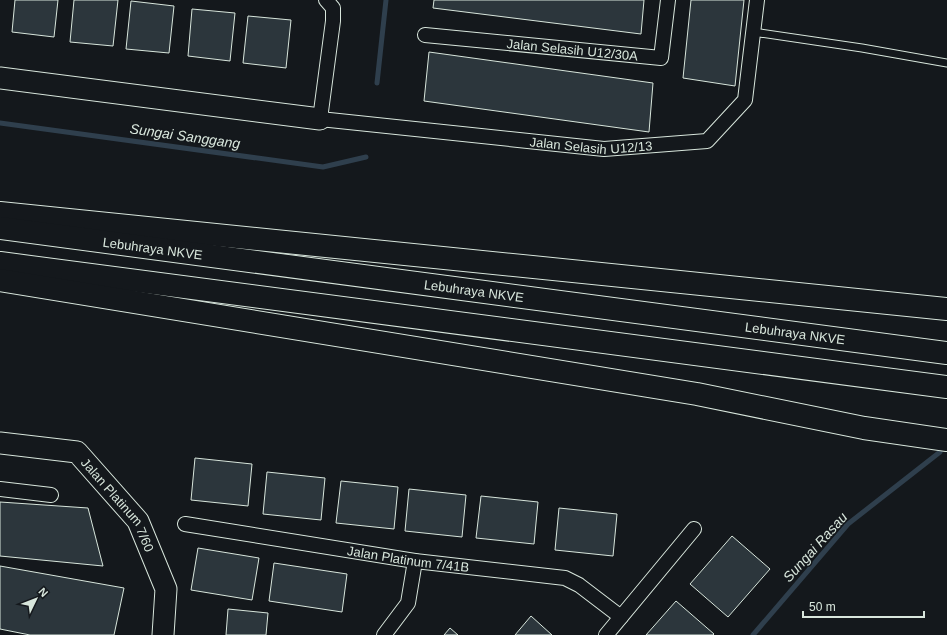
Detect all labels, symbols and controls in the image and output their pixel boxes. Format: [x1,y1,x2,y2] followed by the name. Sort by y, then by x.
[506,36,639,64] street label: Jalan Selasih U12/30A
[129,120,241,152] water label: Sungai Sanggang
[529,134,653,157] street label: Jalan Selasih U12/13
[102,235,204,263] street label: Lebuhraya NKVE
[423,277,525,305] street label: Lebuhraya NKVE
[744,319,846,348] street label: Lebuhraya NKVE
[78,455,157,554] street label: Jalan Platinum 7/60
[780,509,851,585] water label: Sungai Rasau
[346,543,470,575] street label: Jalan Platinum 7/41B
[16,579,56,619] north arrow
[36,585,50,599] text: N
[803,593,924,619] scale bar
[809,600,836,614] text: 50 m

